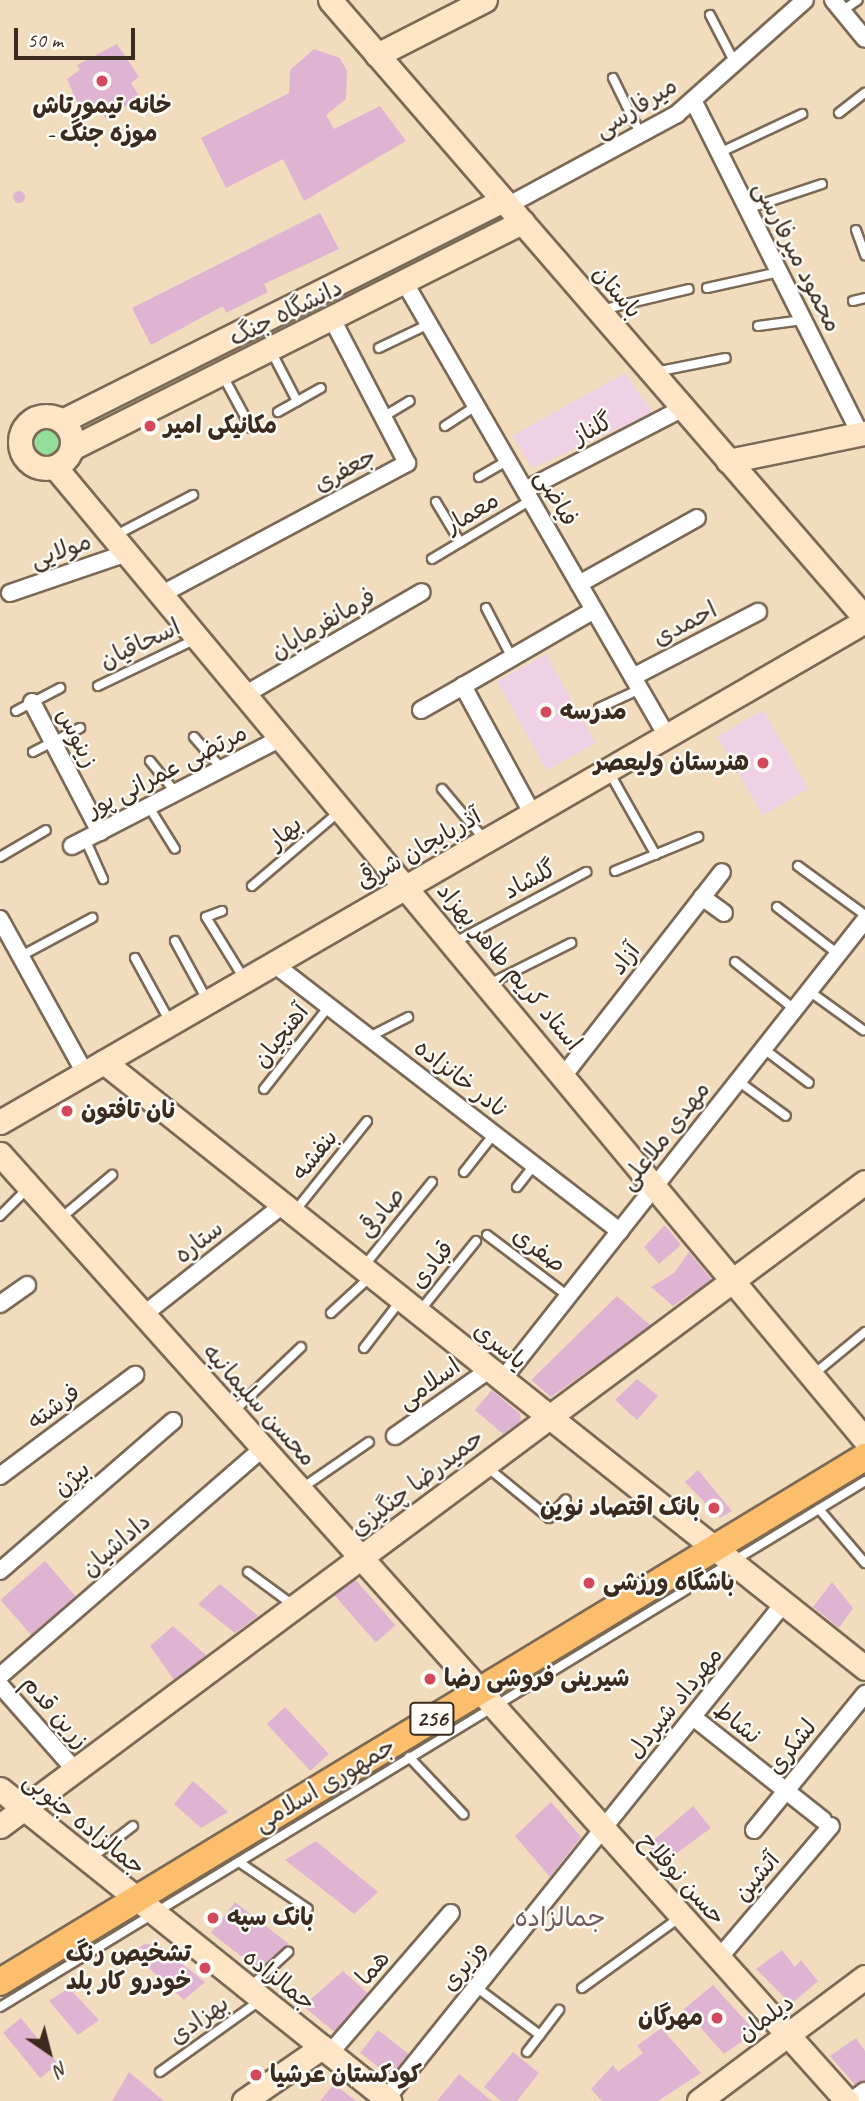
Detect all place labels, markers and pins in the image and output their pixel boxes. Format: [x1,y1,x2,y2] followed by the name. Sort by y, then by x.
[94,73,110,89] marker: خانه تیمورتاش - موزه جنگ
[32,92,172,148] place label: خانه تیمورتاش - موزه جنگ
[164,412,277,440] place label: مکانیکی امیر
[142,418,158,434] marker: مکانیکی امیر
[560,698,627,726] place label: مدرسه
[538,704,554,720] marker: مدرسه
[594,749,749,777] place label: هنرستان ولیعصر
[755,755,771,771] marker: هنرستان ولیعصر
[81,1097,175,1125] place label: نان تافتون
[59,1103,75,1119] marker: نان تافتون
[540,1494,700,1522] place label: بانک اقتصاد نوین
[706,1500,722,1516] marker: بانک اقتصاد نوین
[603,1569,734,1597] place label: باشگاه ورزشی
[581,1575,597,1591] marker: باشگاه ورزشی
[444,1665,629,1693] place label: شیرینی فروشی رضا
[422,1671,438,1687] marker: شیرینی فروشی رضا
[227,1904,314,1932] place label: بانک سپه
[205,1910,221,1926] marker: بانک سپه
[66,1940,191,1996] place label: تشخیص رنگ خودرو کار بلد
[197,1960,213,1976] marker: تشخیص رنگ خودرو کار بلد
[638,2004,703,2032] place label: مهرگان
[709,2010,725,2026] marker: مهرگان
[270,2061,422,2089] place label: کودکستان عرشیا
[248,2067,264,2083] marker: کودکستان عرشیا

